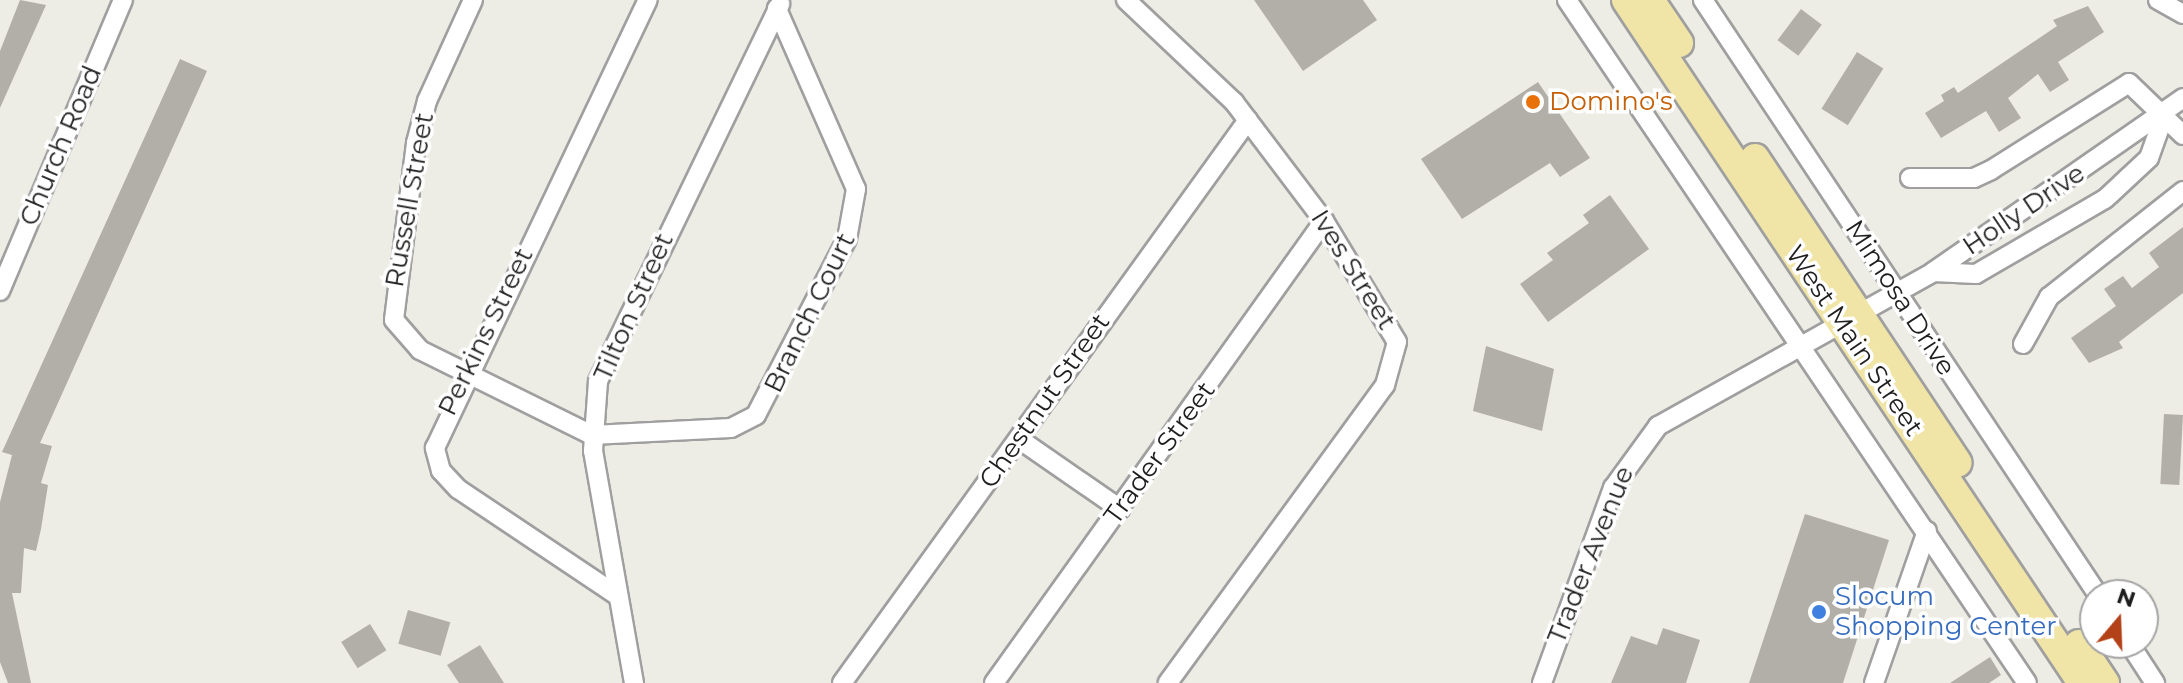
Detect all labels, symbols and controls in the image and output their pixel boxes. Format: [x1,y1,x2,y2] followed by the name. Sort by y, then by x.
[13,61,109,231] street label: Church Road
[1549,86,1673,118] place label: Domino's
[1524,93,1542,111] marker: Domino's
[379,110,441,290] street label: Russell Street
[1957,158,2091,262] street label: Holly Drive
[1304,204,1402,336] street label: Ives Street
[1838,215,1962,381] street label: Mimosa Drive
[588,228,680,386] street label: Tilton Street
[758,228,862,398] street label: Branch Court
[1779,240,1929,442] street label: West Main Street
[432,243,540,421] street label: Perkins Street
[973,308,1117,494] street label: Chestnut Street
[1098,376,1222,530] street label: Trader Street
[1541,462,1641,648] street label: Trader Avenue
[2079,579,2159,659] north arrow
[1835,581,2057,642] place label: Slocum Shopping Center
[2114,582,2139,613] text: N
[1810,603,1828,621] marker: Slocum Shopping Center

